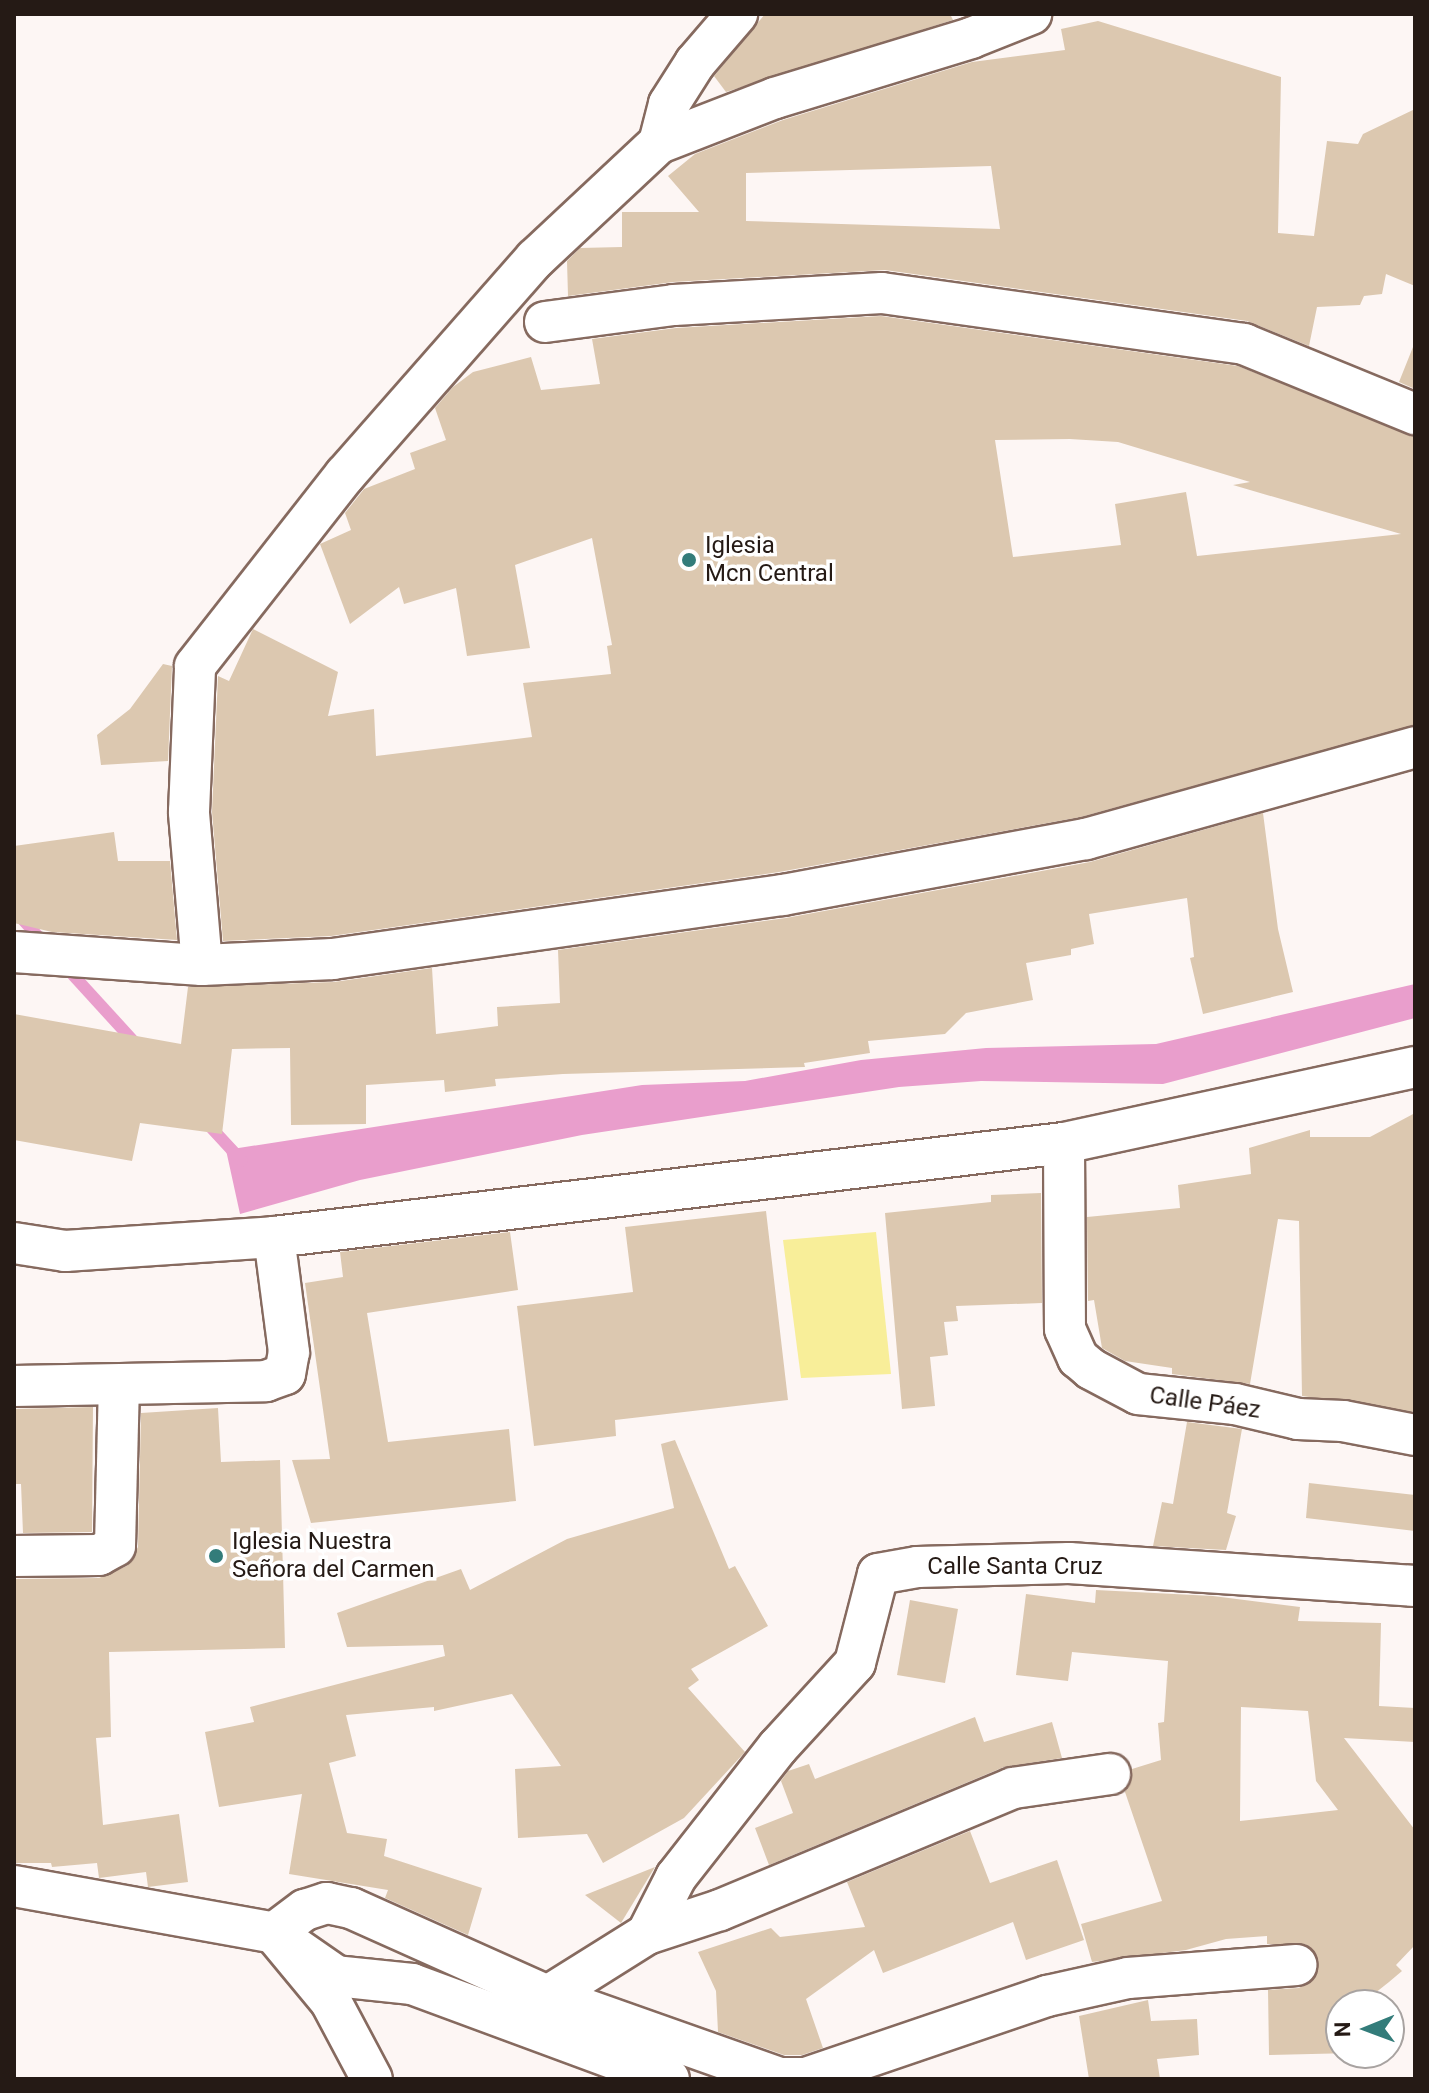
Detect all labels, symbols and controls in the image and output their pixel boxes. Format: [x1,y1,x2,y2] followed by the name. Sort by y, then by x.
[705,532,834,588] place label: Iglesia Mcn Central
[680,551,698,569] marker: Iglesia Mcn Central
[1148,1381,1262,1425] street label: Calle Páez
[232,1528,434,1584] place label: Iglesia Nuestra Señora del Carmen
[207,1547,225,1565] marker: Iglesia Nuestra Señora del Carmen
[927,1553,1103,1581] street label: Calle Santa Cruz
[1325,1989,1405,2069] north arrow
[1330,2021,1355,2037] text: N

